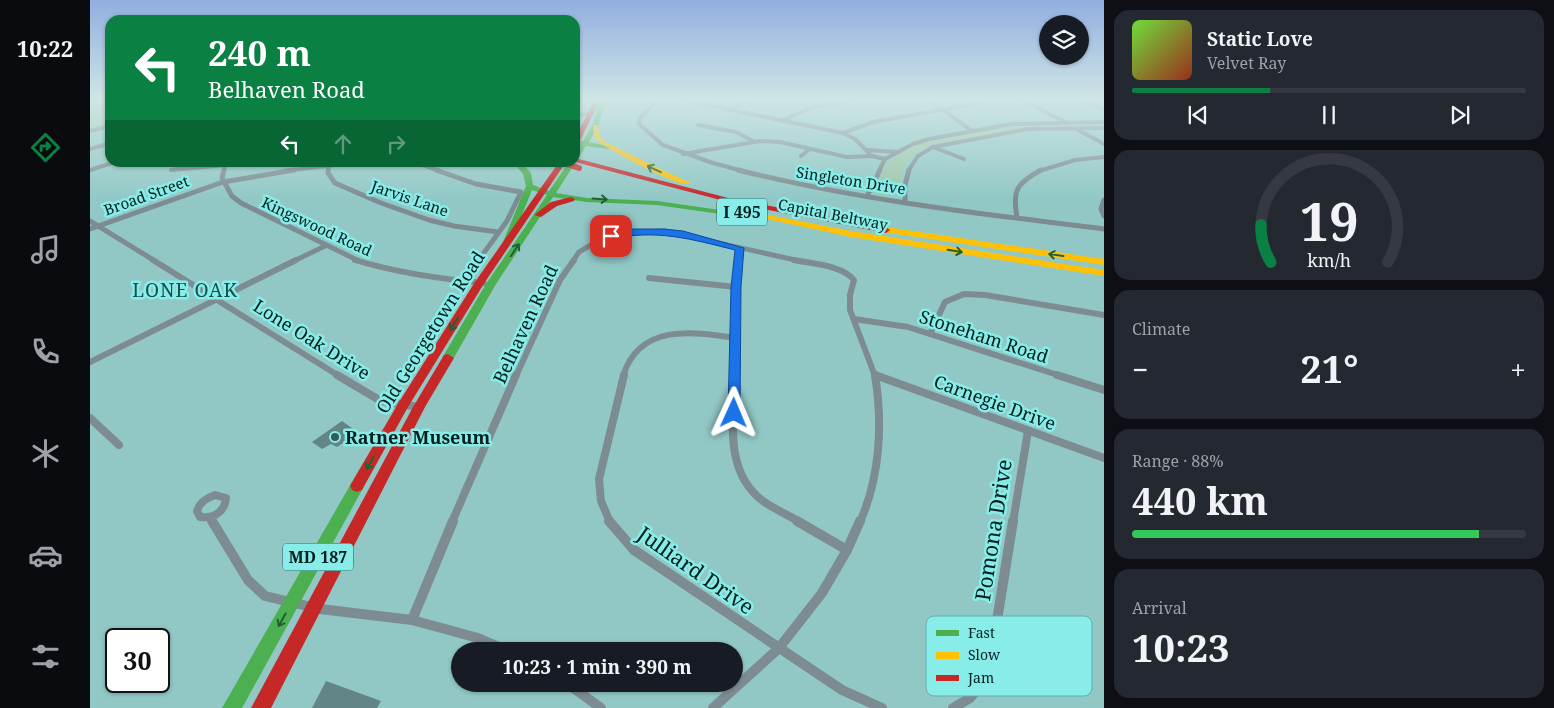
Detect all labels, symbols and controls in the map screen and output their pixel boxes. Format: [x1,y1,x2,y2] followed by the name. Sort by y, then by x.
[1039,15,1089,65] map controls
[1039,15,1089,65] button: layers
[1207,26,1313,52] text: Static Love
[208,29,311,76] text: 240 m
[17,33,73,63] text: 10:22
[125,35,190,100] icon: left
[1207,52,1286,74] text: Velvet Ray
[208,74,365,104] text: Belhaven Road
[1184,101,1212,129] icon: previous
[1315,101,1343,129] icon: pause
[1446,101,1474,129] icon: next
[28,130,63,165] icon: directions
[276,130,304,158] icon: left
[329,130,357,158] icon: ahead
[382,130,410,158] icon: right
[795,161,907,199] street label: Singleton Drive
[647,164,662,173] one-way arrow
[101,170,191,220] street label: Broad Street
[368,175,451,221] street label: Jarvis Lane
[1300,185,1358,256] text: 19
[259,192,375,260] street label: Kingswood Road
[592,194,608,203] one-way arrow
[776,194,890,235] street label: Capital Beltway
[717,198,767,226] road number: I 495
[590,215,632,257] pin
[597,222,625,250] icon: arrive
[28,232,63,267] icon: music
[510,243,520,257] one-way arrow
[370,246,490,418] street label: Old Georgetown Road
[947,246,963,256] one-way arrow
[1307,248,1351,272] text: km/h
[1048,250,1064,260] one-way arrow
[487,261,563,387] street label: Belhaven Road
[132,277,238,303] district label: LONE OAK
[249,293,375,385] street label: Lone Oak Drive
[916,304,1052,368] street label: Stoneham Road
[449,316,459,330] one-way arrow
[1132,318,1190,340] text: Climate
[28,334,63,369] icon: phone
[1300,342,1358,394] text: 21°
[1132,350,1148,388] text: −
[1510,350,1526,388] text: +
[931,369,1059,435] street label: Carnegie Drive
[707,386,759,438] position arrow
[345,425,490,449] place label: Ratner Museum
[329,431,341,443] marker: Ratner Museum
[28,436,63,471] icon: climate
[1132,450,1224,472] text: Range · 88%
[365,455,375,470] one-way arrow
[968,457,1018,603] street label: Pomona Drive
[1132,474,1268,526] text: 440 km
[631,519,760,620] street label: Julliard Drive
[28,538,63,573] icon: car
[283,544,353,570] road number: MD 187
[1132,597,1187,619] text: Arrival
[277,612,287,627] one-way arrow
[926,616,1092,696] legend
[1132,621,1229,673] text: 10:23
[968,623,995,642] text: Fast
[105,628,170,693] speed limit sign: 30
[28,639,63,674] icon: filters
[968,645,1001,664] text: Slow
[502,654,692,680] text: 10:23 · 1 min · 390 m
[967,668,994,687] text: Jam

